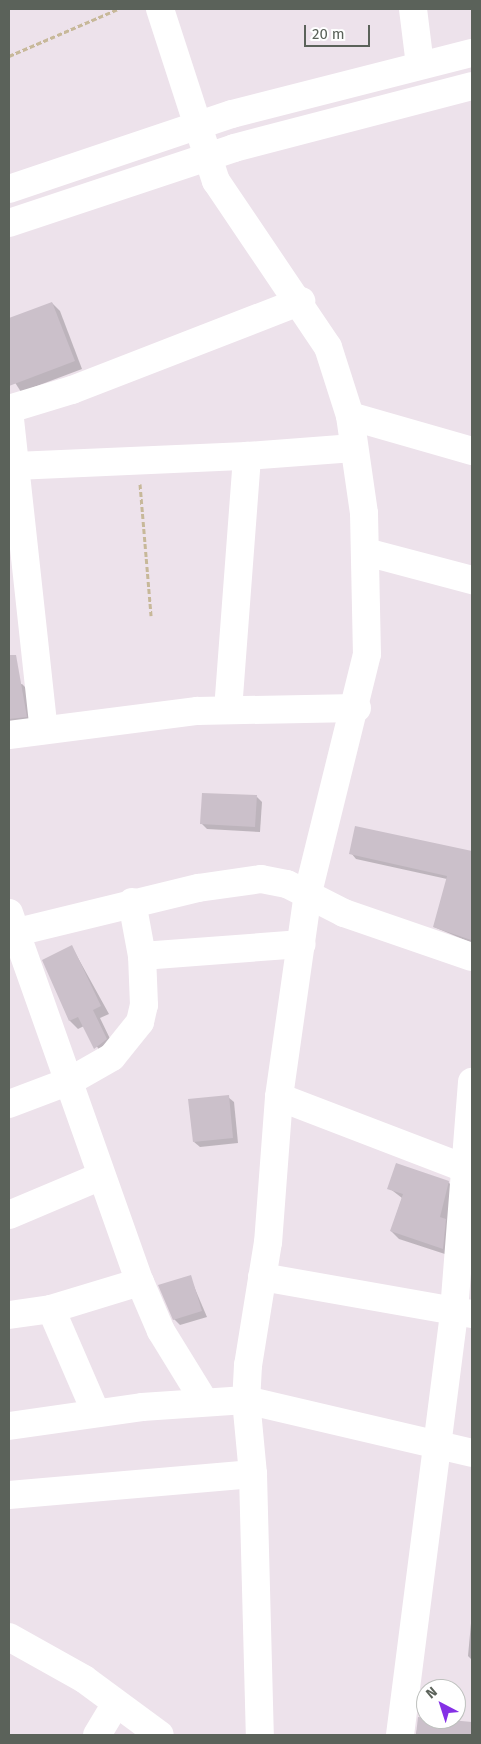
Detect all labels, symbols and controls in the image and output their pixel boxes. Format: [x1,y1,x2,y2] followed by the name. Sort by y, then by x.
[306,15,372,47] scale bar
[312,25,345,43] text: 20 m
[416,1679,466,1729] north arrow
[423,1683,441,1702] text: N

